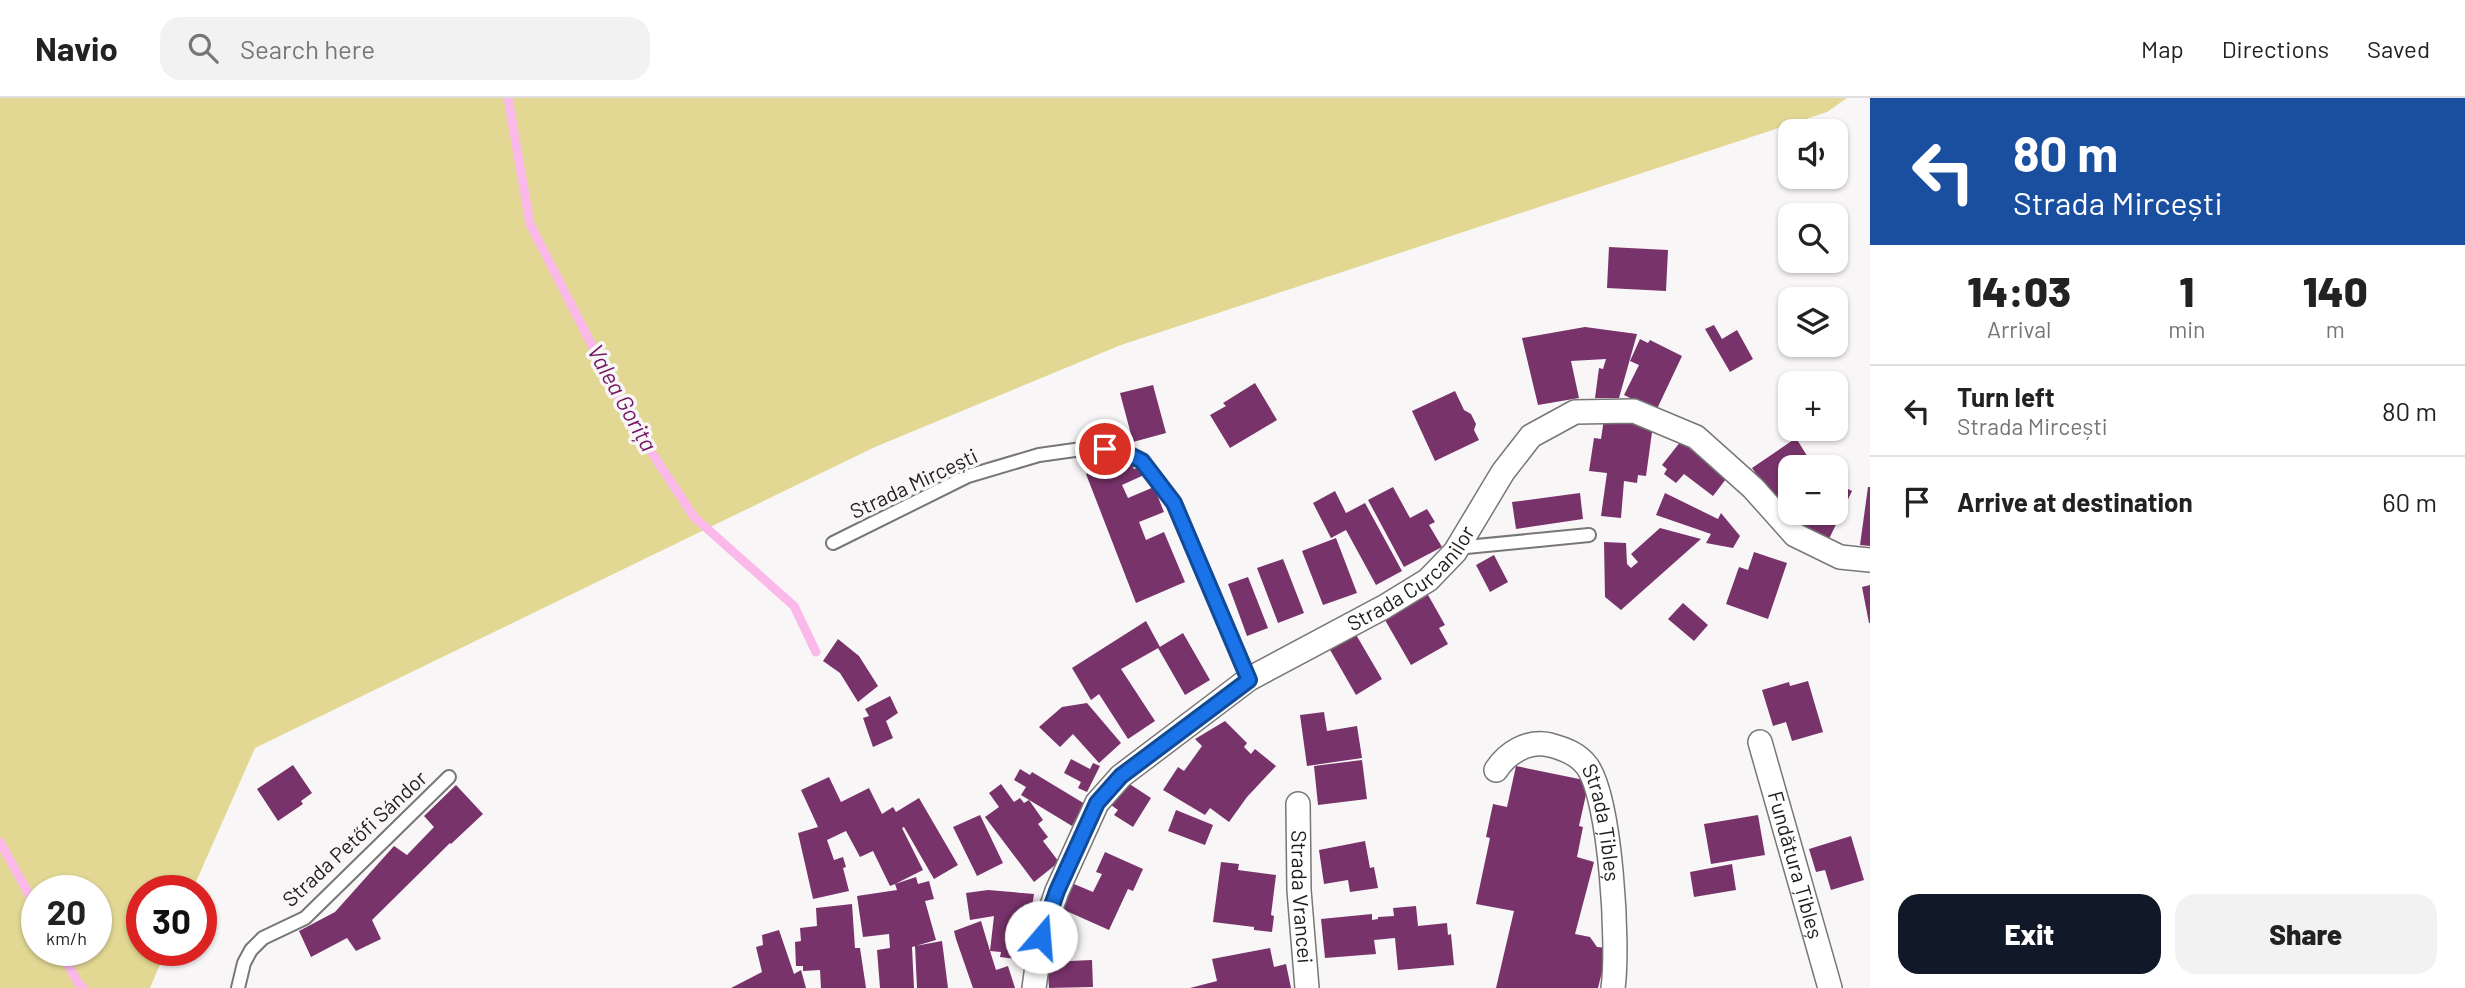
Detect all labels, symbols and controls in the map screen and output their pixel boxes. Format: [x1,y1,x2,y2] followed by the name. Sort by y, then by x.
[160,17,650,80] search box
[35,28,118,68] text: Navio
[184,29,222,67] icon: search
[240,33,375,64] text: Search here
[2141,34,2184,63] text: Map
[2222,34,2329,63] text: Directions
[2367,34,2430,63] text: Saved
[1778,119,1848,525] map controls
[1778,119,1848,189] button: sound
[2013,123,2118,182] text: 80 m
[1898,126,1989,217] icon: left
[2013,183,2223,221] text: Strada Mircești
[1778,203,1848,273] button: search
[1967,265,2071,315] text: 14:03
[2179,265,2194,315] text: 1
[2303,265,2368,315] text: 140
[1778,287,1848,357] button: layers
[1987,315,2051,343] text: Arrival
[2168,315,2205,343] text: min
[2326,315,2345,343] text: m
[582,339,664,456] water label: Valea Gorița
[1778,371,1848,441] button: +
[1957,381,2055,412] text: Turn left
[1898,392,1936,430] icon: left
[2382,395,2437,426] text: 80 m
[1957,412,2108,440] text: Strada Mircești
[1075,419,1135,479] pin
[1086,430,1124,468] icon: arrive
[846,442,981,523] street label: Strada Mircești
[1778,455,1848,525] button: −
[1898,483,1936,521] icon: arrive
[1957,486,2193,517] text: Arrive at destination
[2382,486,2437,517] text: 60 m
[1342,520,1479,635] street label: Strada Curcanilor
[1577,759,1626,882] street label: Strada Țibleș
[277,764,432,911] street label: Strada Petőfi Sándor
[1764,788,1829,941] street label: Fundătura Țibleș
[1287,830,1319,965] street label: Strada Vrancei
[126,875,217,966] speed limit sign: 30
[47,890,86,932] text: 20
[1898,894,2161,974] button: Exit
[2175,894,2437,974] button: Share
[1004,900,1078,974] position arrow
[46,927,87,949] text: km/h

